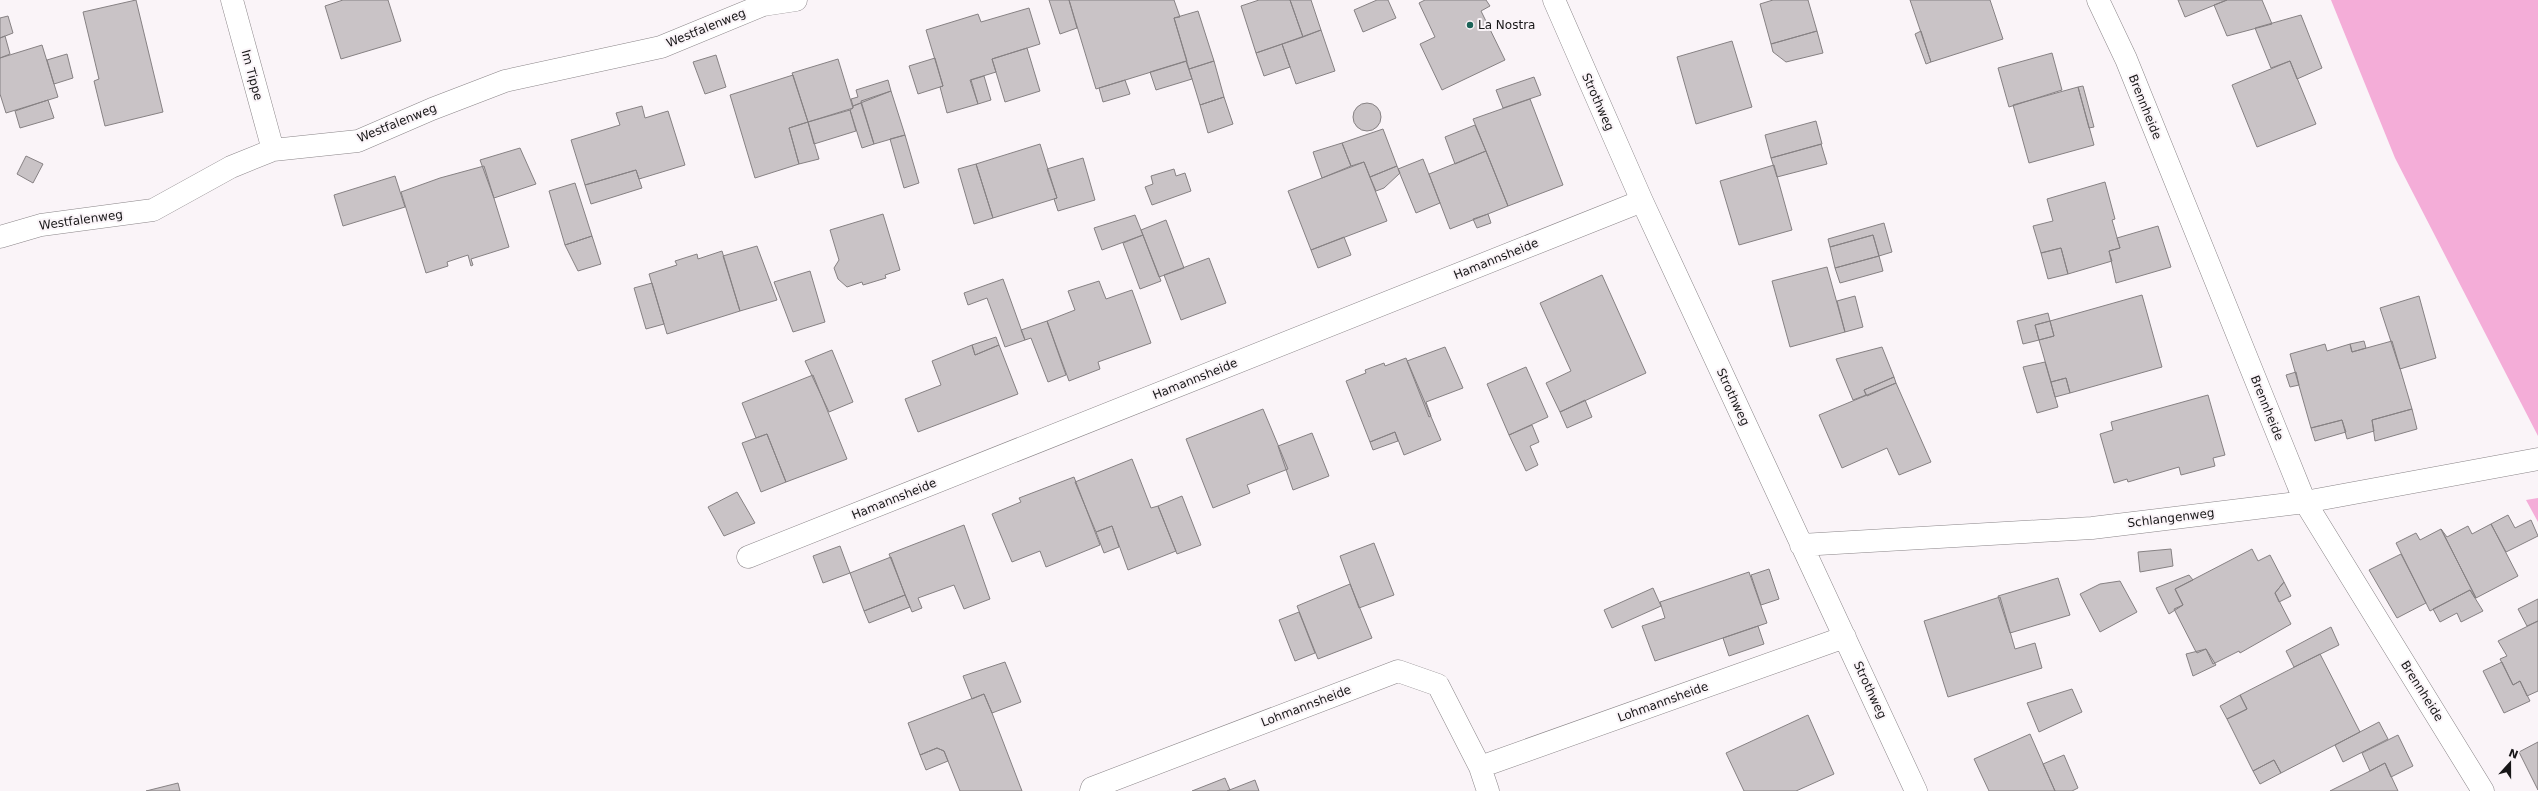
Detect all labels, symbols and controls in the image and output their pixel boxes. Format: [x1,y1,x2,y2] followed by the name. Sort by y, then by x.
[664,6,748,50] street label: Westfalenweg
[1478,18,1535,32] place label: La Nostra
[1465,20,1475,30] marker: La Nostra
[239,48,265,102] street label: Im Tippe
[1579,71,1617,133] street label: Strothweg
[2126,72,2164,142] street label: Brennheide
[355,101,439,145] street label: Westfalenweg
[38,207,124,233] street label: Westfalenweg
[1452,236,1540,282] street label: Hamannsheide
[1151,356,1239,402] street label: Hamannsheide
[1714,366,1752,428] street label: Strothweg
[2248,373,2286,443] street label: Brennheide
[850,476,938,522] street label: Hamannsheide
[2127,506,2215,530] street label: Schlangenweg
[2398,658,2446,724] street label: Brennheide
[1851,659,1889,721] street label: Strothweg
[1616,679,1710,725] street label: Lohmannsheide
[1259,682,1353,730] street label: Lohmannsheide
[2490,743,2530,783] north arrow
[2507,746,2520,762] text: N

